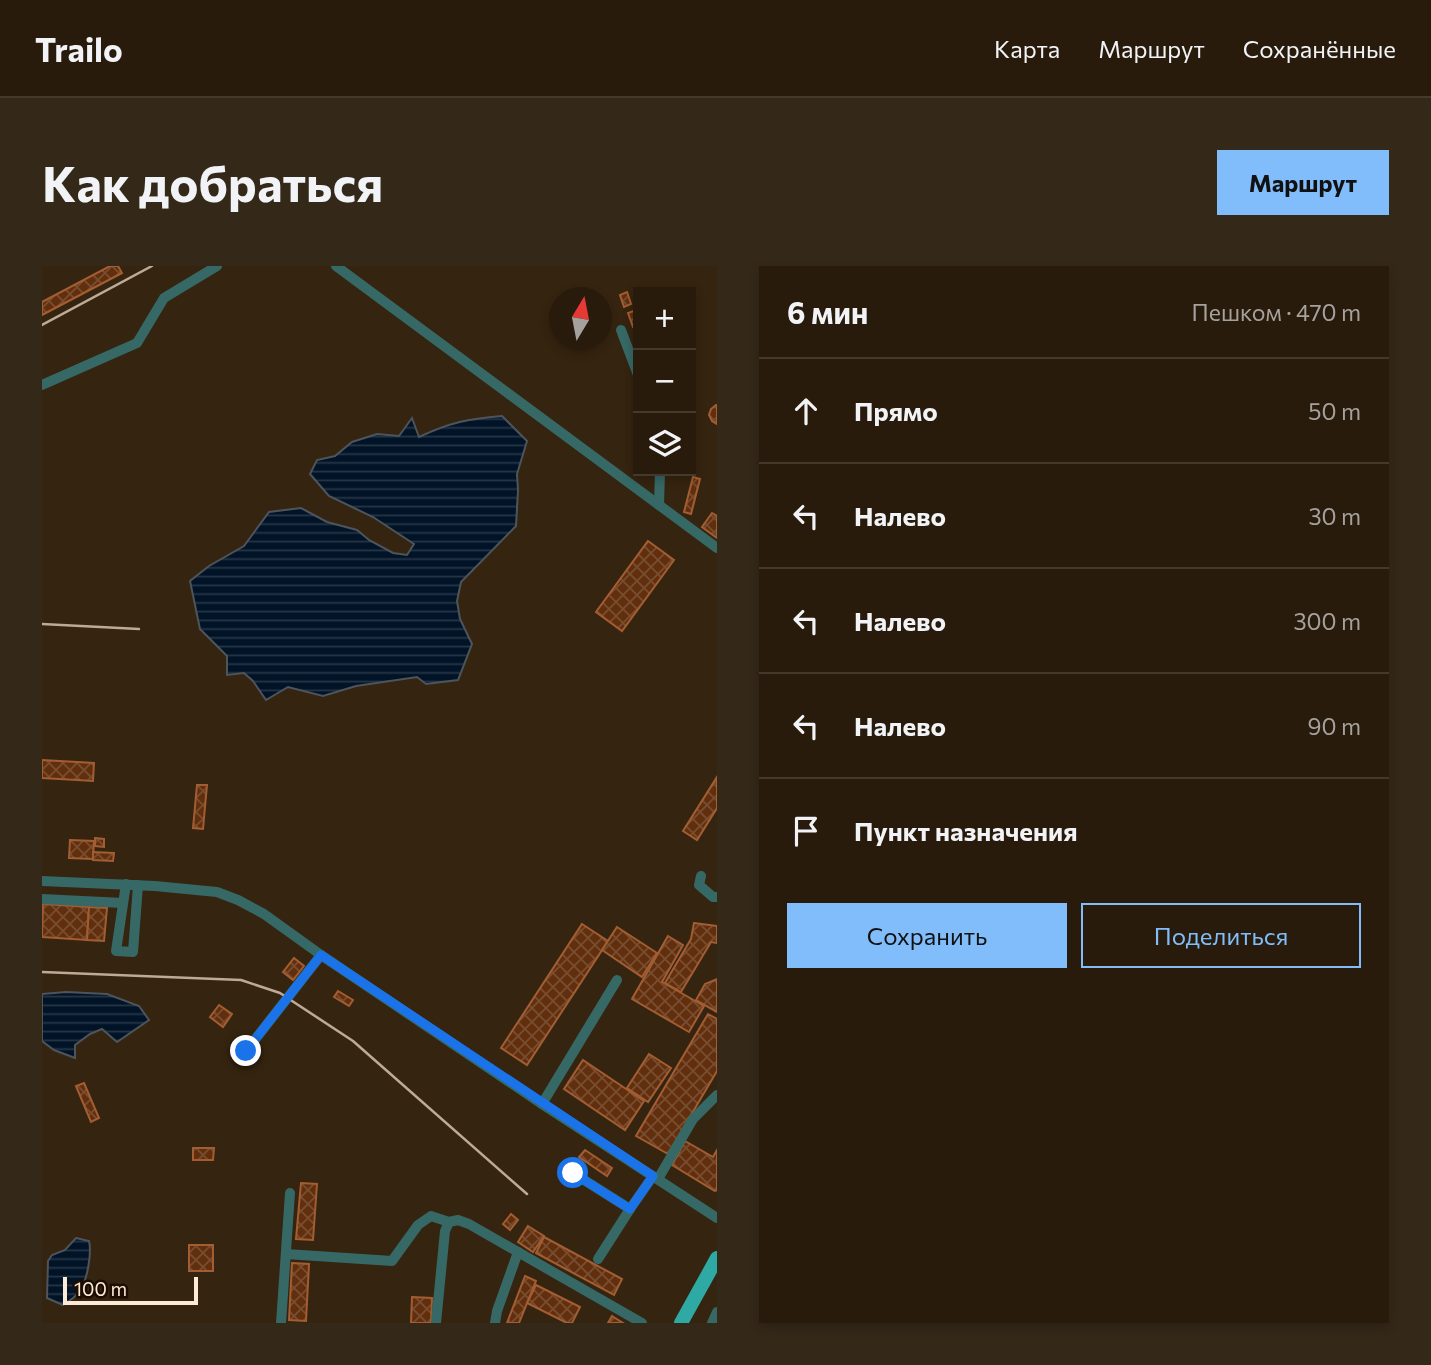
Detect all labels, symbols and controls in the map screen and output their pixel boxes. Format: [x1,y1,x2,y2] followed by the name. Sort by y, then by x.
[35,28,123,69] text: Trailo
[994,34,1060,63] text: Карта
[1098,34,1205,63] text: Маршрут
[1243,34,1396,63] text: Сохранённые
[1217,150,1389,215] button: Маршрут
[42,152,383,212] text: Как добраться
[549,287,612,350] north arrow
[633,287,696,476] map controls
[633,287,696,350] button: +
[787,293,868,330] text: 6 мин
[1192,298,1361,326] text: Пешком · 470 m
[633,350,696,413] button: −
[787,392,825,430] icon: ahead
[854,395,938,426] text: Прямо
[1308,397,1361,425] text: 50 m
[633,413,696,476] button: layers
[787,497,825,535] icon: left
[854,500,946,531] text: Налево
[1308,502,1361,530] text: 30 m
[787,602,825,640] icon: left
[854,605,946,636] text: Налево
[1293,607,1361,635] text: 300 m
[787,707,825,745] icon: left
[854,710,946,741] text: Налево
[1308,712,1361,740] text: 90 m
[787,812,825,850] icon: arrive
[854,815,1078,846] text: Пункт назначения
[787,903,1067,968] button: Сохранить
[1081,903,1361,968] button: Поделиться
[230,1035,261,1066] route end
[557,1157,588,1188] route start
[63,1274,198,1306] scale bar
[74,1277,127,1300] text: 100 m

